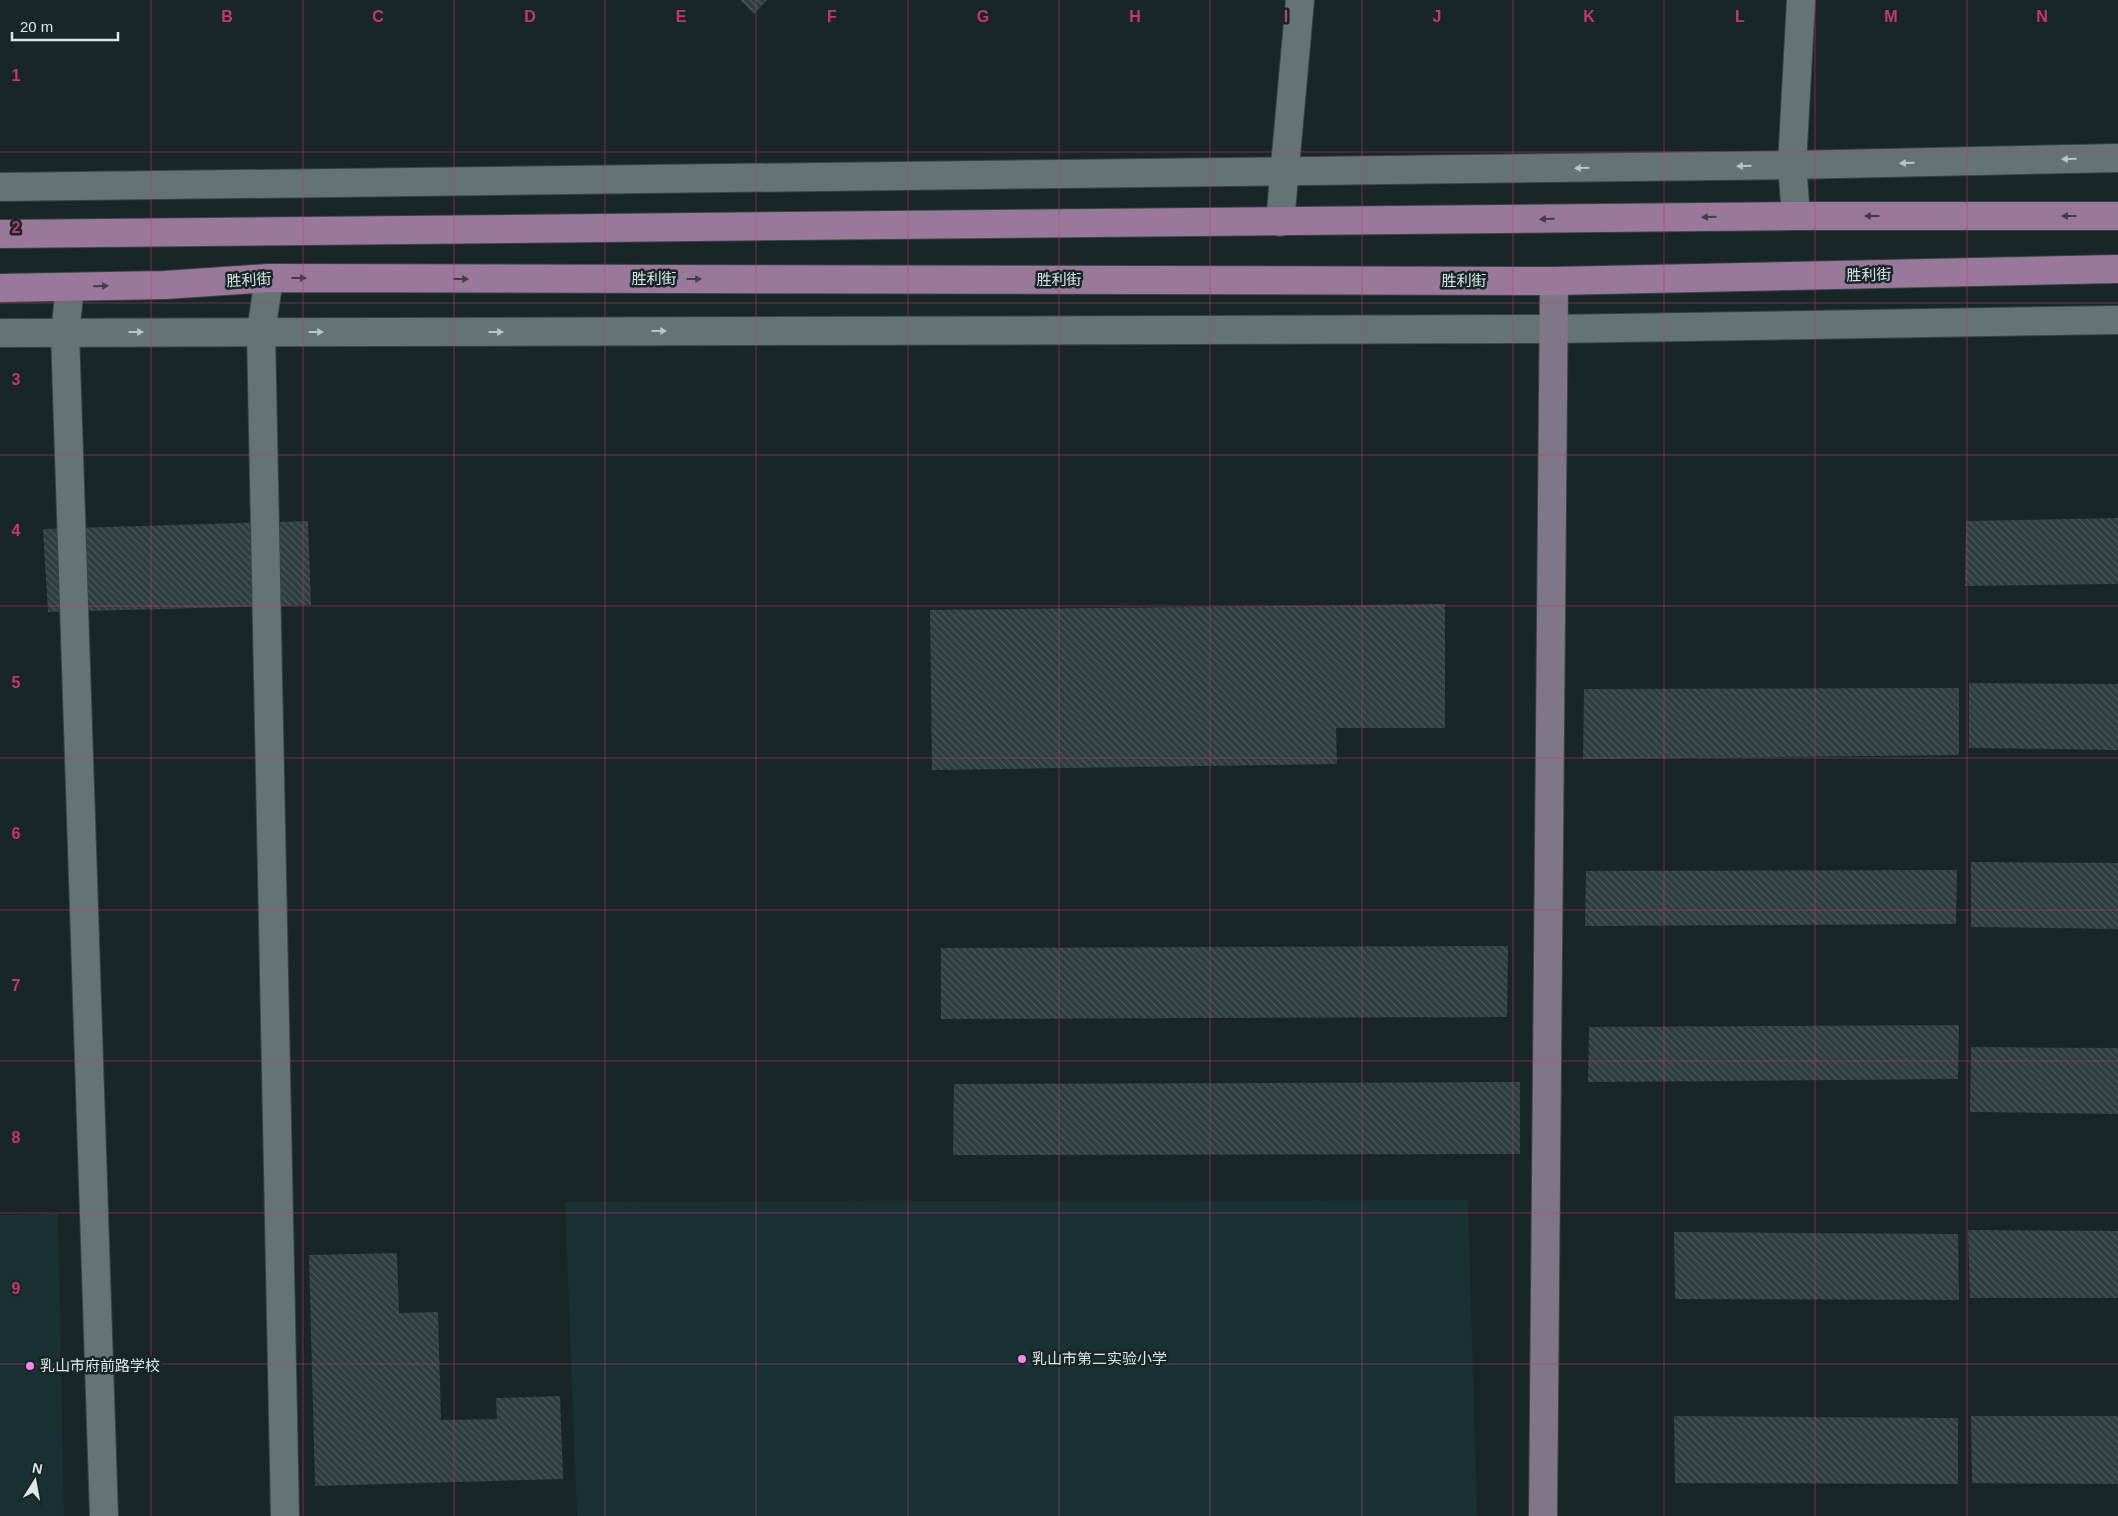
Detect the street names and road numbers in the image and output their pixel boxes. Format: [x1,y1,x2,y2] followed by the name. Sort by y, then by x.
[1846,266,1892,283] street label: 胜利街
[226,270,272,289] street label: 胜利街
[631,270,677,287] street label: 胜利街
[1036,271,1082,288] street label: 胜利街
[1441,272,1487,289] street label: 胜利街

